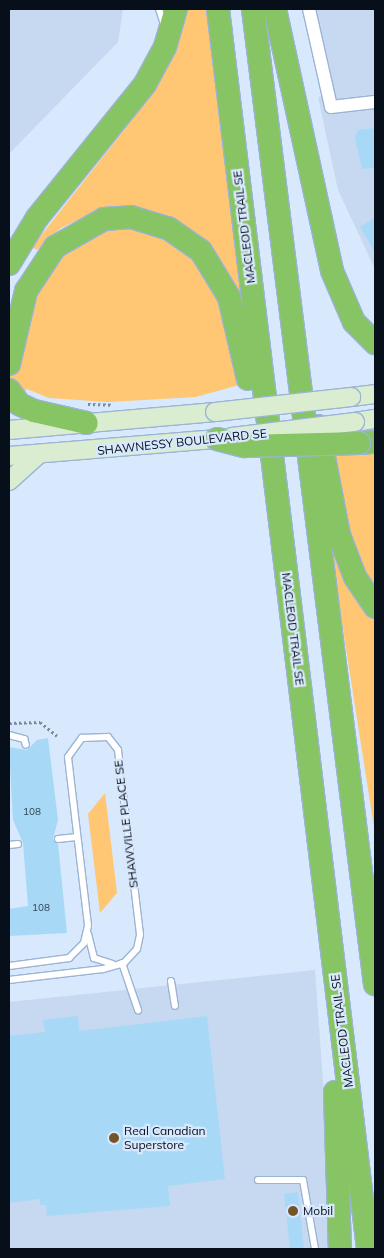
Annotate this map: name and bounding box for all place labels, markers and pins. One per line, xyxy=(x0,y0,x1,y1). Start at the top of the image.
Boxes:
place label: Real Canadian Superstore xyxy=(124,1124,206,1152)
marker: Real Canadian Superstore xyxy=(108,1132,120,1144)
place label: Mobil xyxy=(303,1204,333,1218)
marker: Mobil xyxy=(287,1205,299,1217)

